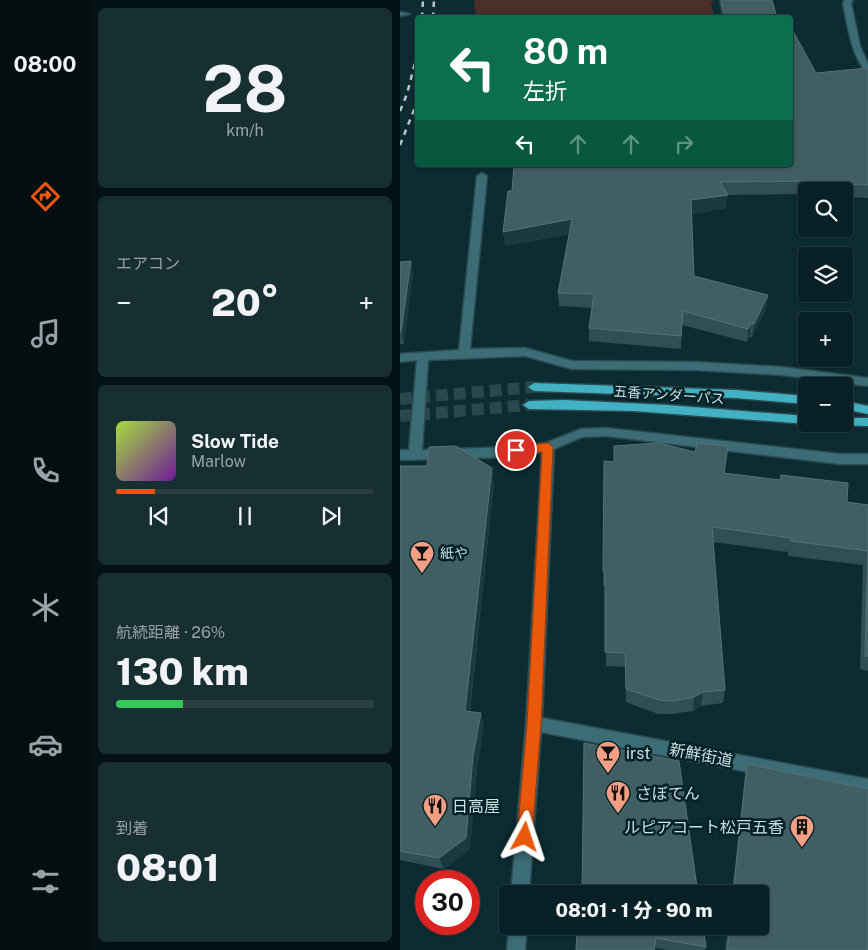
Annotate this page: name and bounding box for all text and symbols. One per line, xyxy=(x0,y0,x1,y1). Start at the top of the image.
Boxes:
text: 80 m xyxy=(523,31,608,72)
icon: left xyxy=(440,35,505,100)
text: 28 xyxy=(203,50,287,127)
text: 08:00 xyxy=(13,51,77,77)
text: 左折 xyxy=(523,78,567,104)
text: km/h xyxy=(226,121,264,140)
icon: left xyxy=(511,130,539,158)
icon: ahead xyxy=(564,130,592,158)
icon: ahead xyxy=(617,130,645,158)
icon: right xyxy=(670,130,698,158)
icon: directions xyxy=(28,179,63,214)
map controls xyxy=(798,182,853,432)
button: search xyxy=(798,182,853,237)
button: layers xyxy=(798,247,853,302)
text: エアコン xyxy=(116,254,180,273)
text: 20° xyxy=(211,280,279,325)
text: − xyxy=(116,286,132,319)
text: + xyxy=(358,286,374,319)
button: + xyxy=(798,312,853,367)
icon: music xyxy=(28,316,63,351)
button: − xyxy=(798,377,853,432)
street label: 五香アンダーパス xyxy=(613,383,725,407)
pin xyxy=(495,429,537,471)
text: Slow Tide xyxy=(191,430,279,452)
icon: arrive xyxy=(502,436,530,464)
text: Marlow xyxy=(191,452,246,471)
icon: phone xyxy=(28,453,63,488)
icon: previous xyxy=(145,502,173,530)
icon: pause xyxy=(231,502,259,530)
icon: next xyxy=(317,502,345,530)
bar icon: 紙や xyxy=(409,540,435,574)
place label: 紙や xyxy=(440,545,468,561)
icon: climate xyxy=(28,590,63,625)
text: 航続距離 · 26% xyxy=(116,623,225,642)
text: 130 km xyxy=(116,649,249,694)
icon: car xyxy=(28,727,63,762)
bar icon: irst xyxy=(595,740,621,774)
street label: 新鮮街道 xyxy=(668,740,734,770)
place label: irst xyxy=(626,744,650,763)
restaurant icon: さぼてん xyxy=(605,780,631,814)
place label: さぼてん xyxy=(636,784,700,803)
restaurant icon: 日高屋 xyxy=(422,793,448,827)
place label: 日高屋 xyxy=(452,797,500,816)
position arrow xyxy=(498,810,550,862)
building icon: ルピアコート松戸五香 xyxy=(789,814,815,848)
place label: ルピアコート松戸五香 xyxy=(624,818,784,837)
text: 到着 xyxy=(116,819,148,838)
text: 08:01 xyxy=(116,845,220,890)
icon: filters xyxy=(28,864,63,899)
speed limit sign: 30 xyxy=(415,870,480,935)
text: 08:01 · 1 分 · 90 m xyxy=(556,899,712,921)

